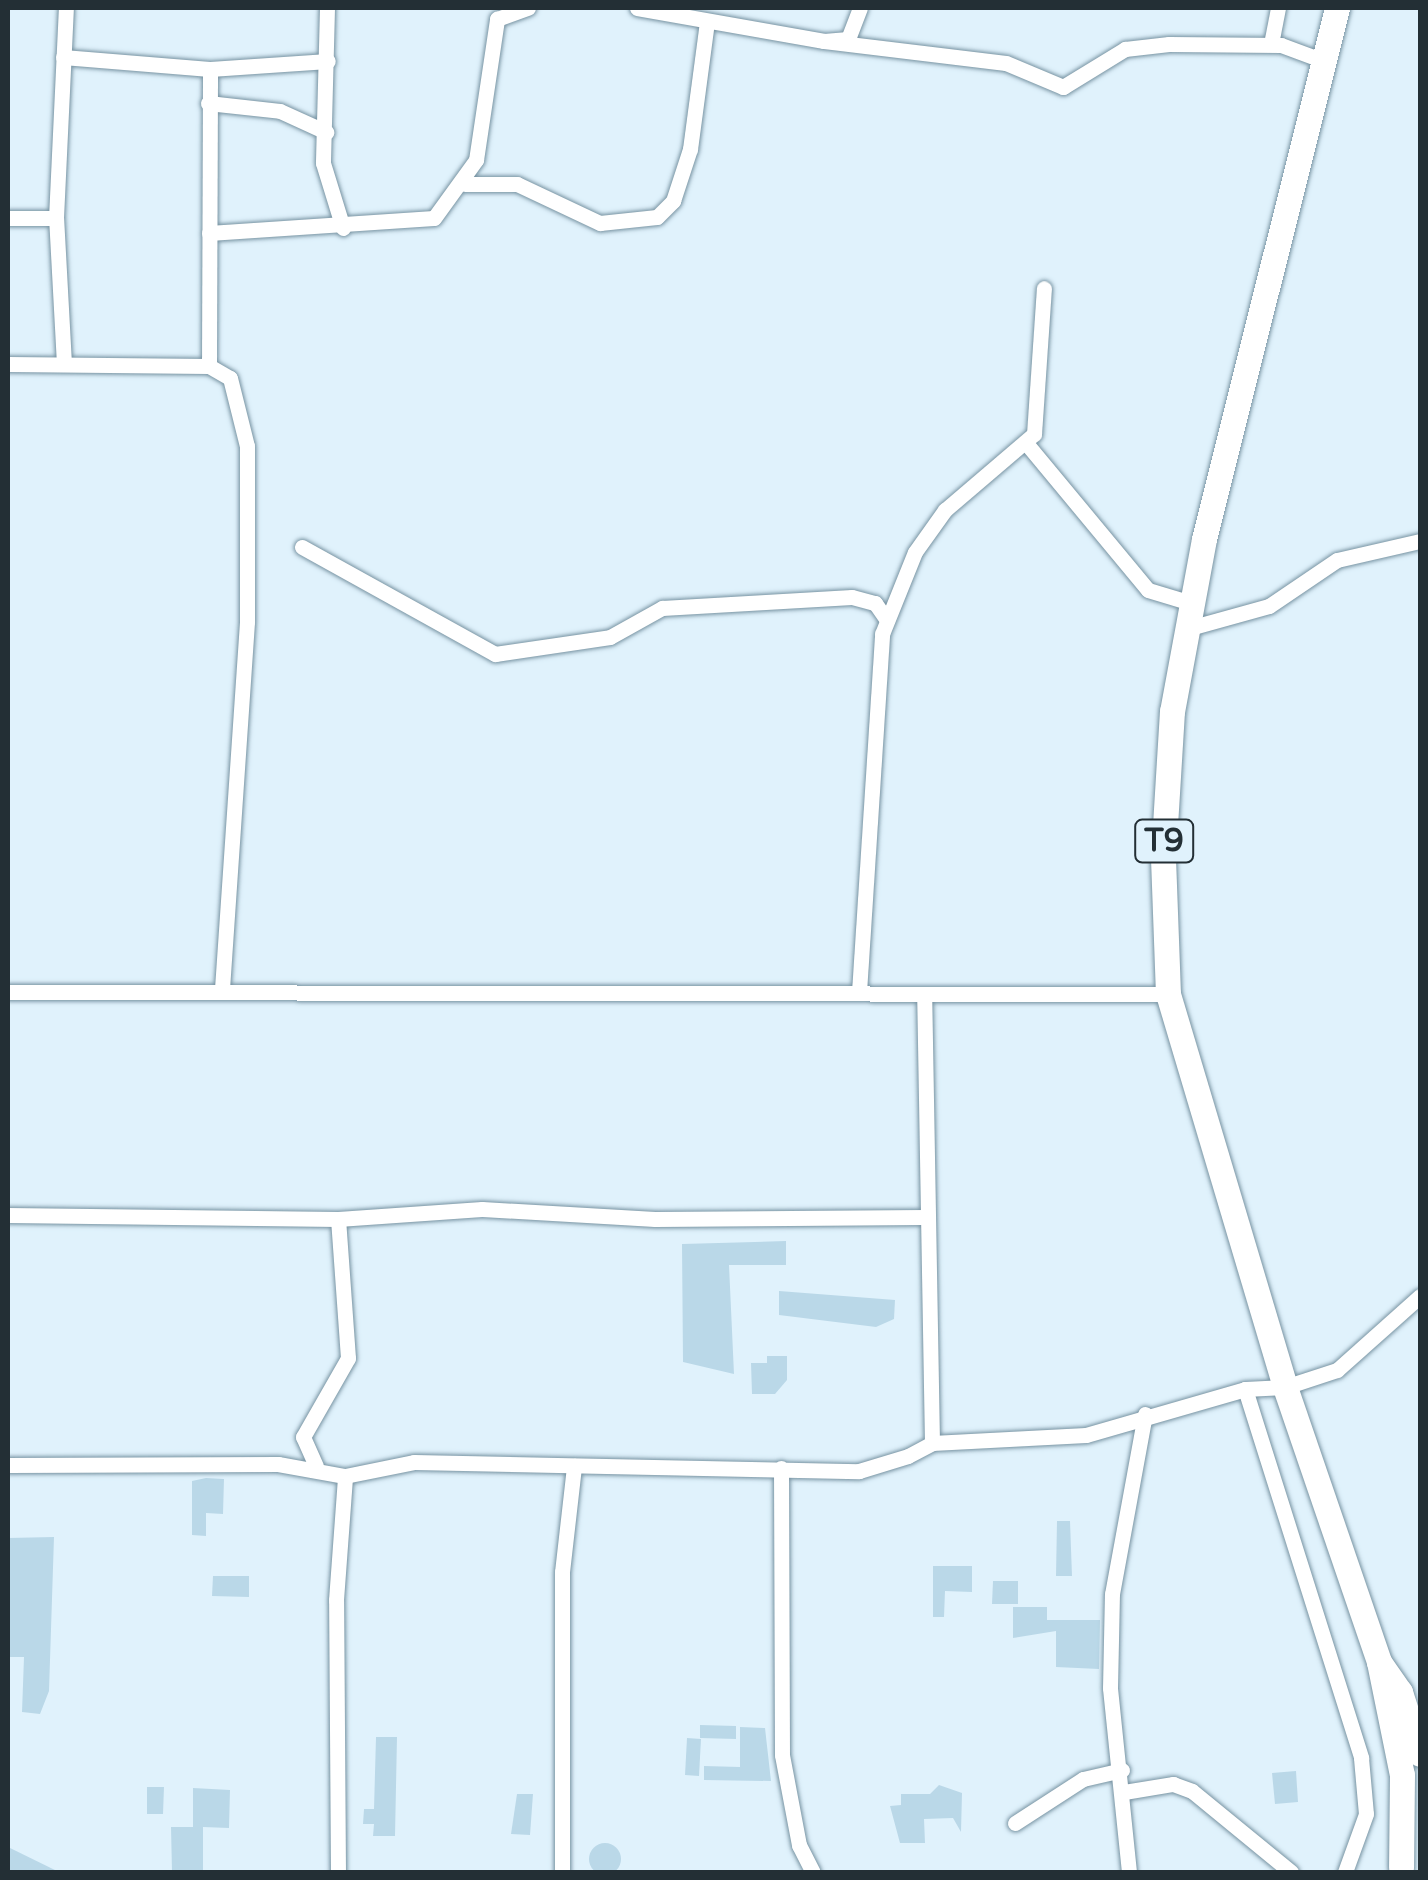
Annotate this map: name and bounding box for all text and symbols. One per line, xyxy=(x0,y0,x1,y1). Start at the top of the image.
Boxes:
road number: T9 xyxy=(1134,814,1194,868)

